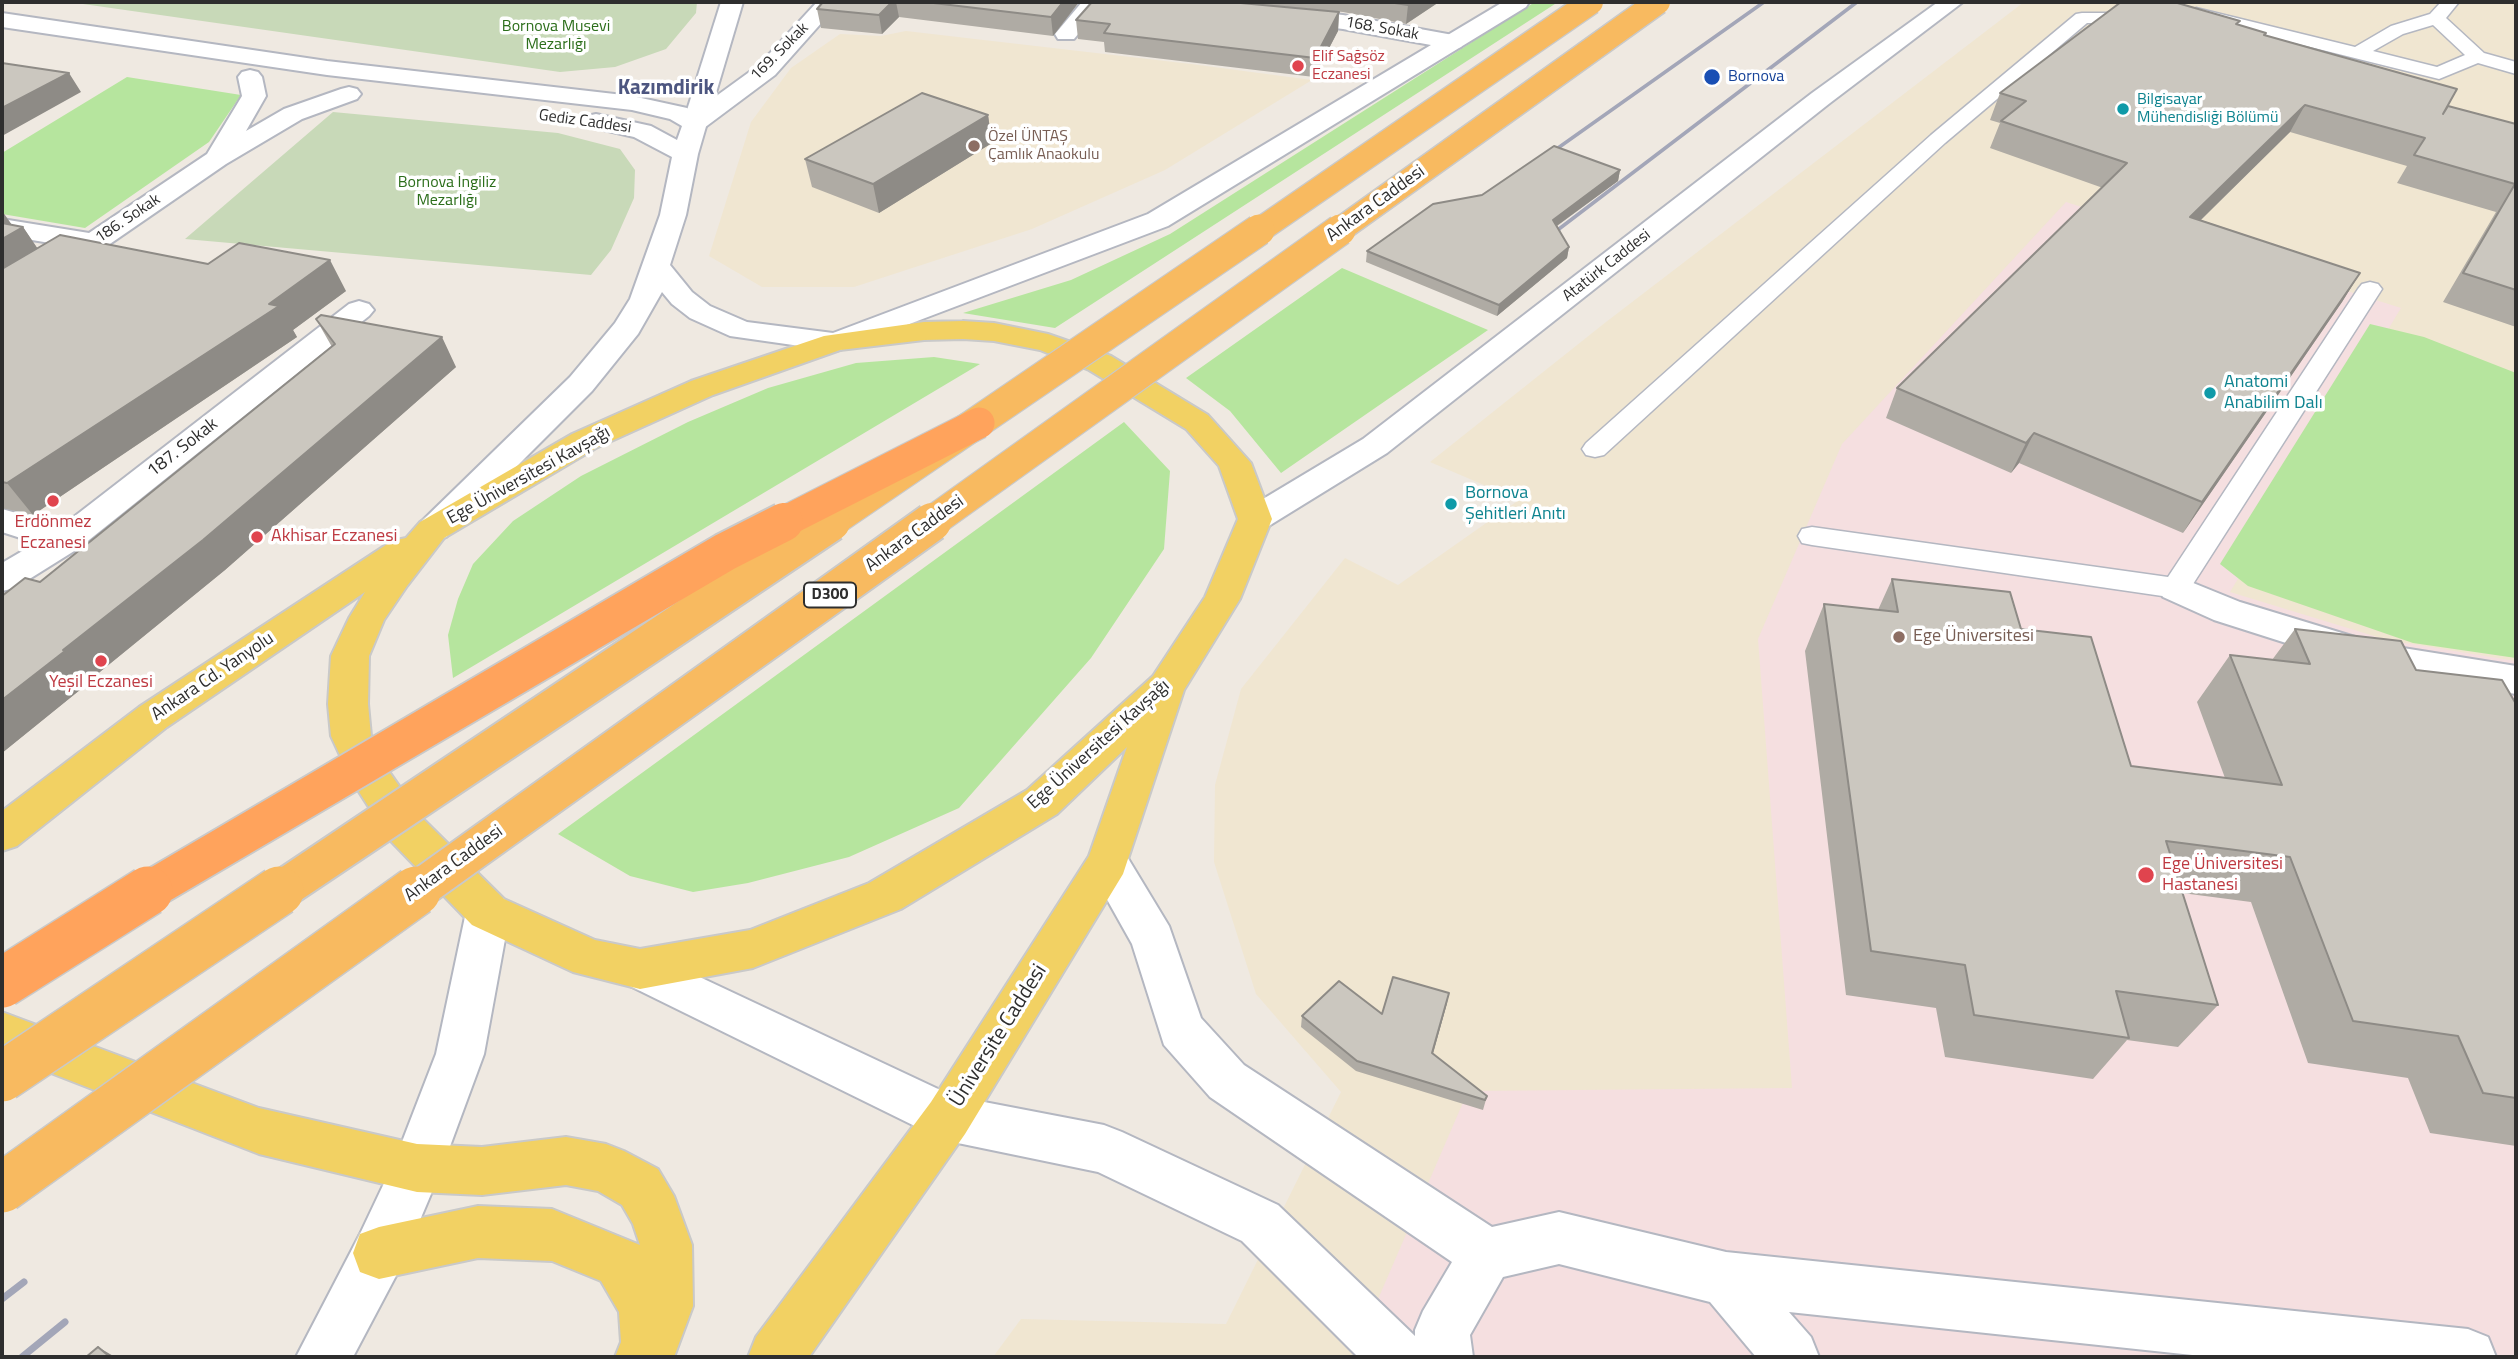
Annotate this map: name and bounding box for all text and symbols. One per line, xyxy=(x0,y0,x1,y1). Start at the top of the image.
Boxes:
street label: 168. Sokak xyxy=(1344,13,1420,45)
park label: Bornova Musevi Mezarlığı xyxy=(502,17,610,55)
street label: 169. Sokak xyxy=(747,19,813,85)
place label: Elif Sağsöz Eczanesi xyxy=(1312,47,1385,85)
marker: Elif Sağsöz Eczanesi xyxy=(1290,58,1306,74)
marker: Bornova xyxy=(1702,67,1722,87)
place label: Bornova xyxy=(1728,67,1784,87)
district label: Kazımdirik xyxy=(618,76,714,102)
place label: Bilgisayar Mühendisliği Bölümü xyxy=(2137,90,2278,128)
marker: Bilgisayar Mühendisliği Bölümü xyxy=(2115,101,2131,117)
street label: Gediz Caddesi xyxy=(537,106,633,138)
place label: Özel ÜNTAŞ Çamlık Anaokulu xyxy=(988,127,1099,165)
marker: Özel ÜNTAŞ Çamlık Anaokulu xyxy=(966,138,982,154)
street label: Ankara Caddesi xyxy=(1323,161,1429,247)
park label: Bornova İngiliz Mezarlığı xyxy=(398,173,496,211)
street label: 186. Sokak xyxy=(92,190,164,248)
street label: Atatürk Caddesi xyxy=(1559,226,1655,306)
place label: Anatomi Anabilim Dalı xyxy=(2224,372,2323,414)
marker: Anatomi Anabilim Dalı xyxy=(2202,385,2218,401)
street label: 187. Sokak xyxy=(143,414,223,482)
street label: Ege Üniversitesi Kavşağı xyxy=(444,422,614,530)
place label: Bornova Şehitleri Anıtı xyxy=(1465,483,1566,526)
street label: Ankara Caddesi xyxy=(862,491,968,577)
marker: Erdönmez Eczanesi xyxy=(45,493,61,509)
marker: Bornova Şehitleri Anıtı xyxy=(1443,496,1459,512)
place label: Erdönmez Eczanesi xyxy=(15,512,91,554)
place label: Akhisar Eczanesi xyxy=(271,526,397,548)
marker: Akhisar Eczanesi xyxy=(249,529,265,545)
road number: D300 xyxy=(804,582,856,608)
place label: Ege Üniversitesi xyxy=(1913,626,2034,648)
street label: Ankara Cd. Yanyolu xyxy=(148,628,278,726)
marker: Ege Üniversitesi xyxy=(1891,629,1907,645)
marker: Yeşil Eczanesi xyxy=(93,653,109,669)
place label: Yeşil Eczanesi xyxy=(49,672,153,694)
street label: Ege Üniversitesi Kavşağı xyxy=(1024,676,1174,814)
street label: Ankara Caddesi xyxy=(401,821,507,907)
place label: Ege Üniversitesi Hastanesi xyxy=(2162,854,2283,896)
marker: Ege Üniversitesi Hastanesi xyxy=(2136,865,2156,885)
street label: Üniversite Caddesi xyxy=(945,960,1053,1112)

